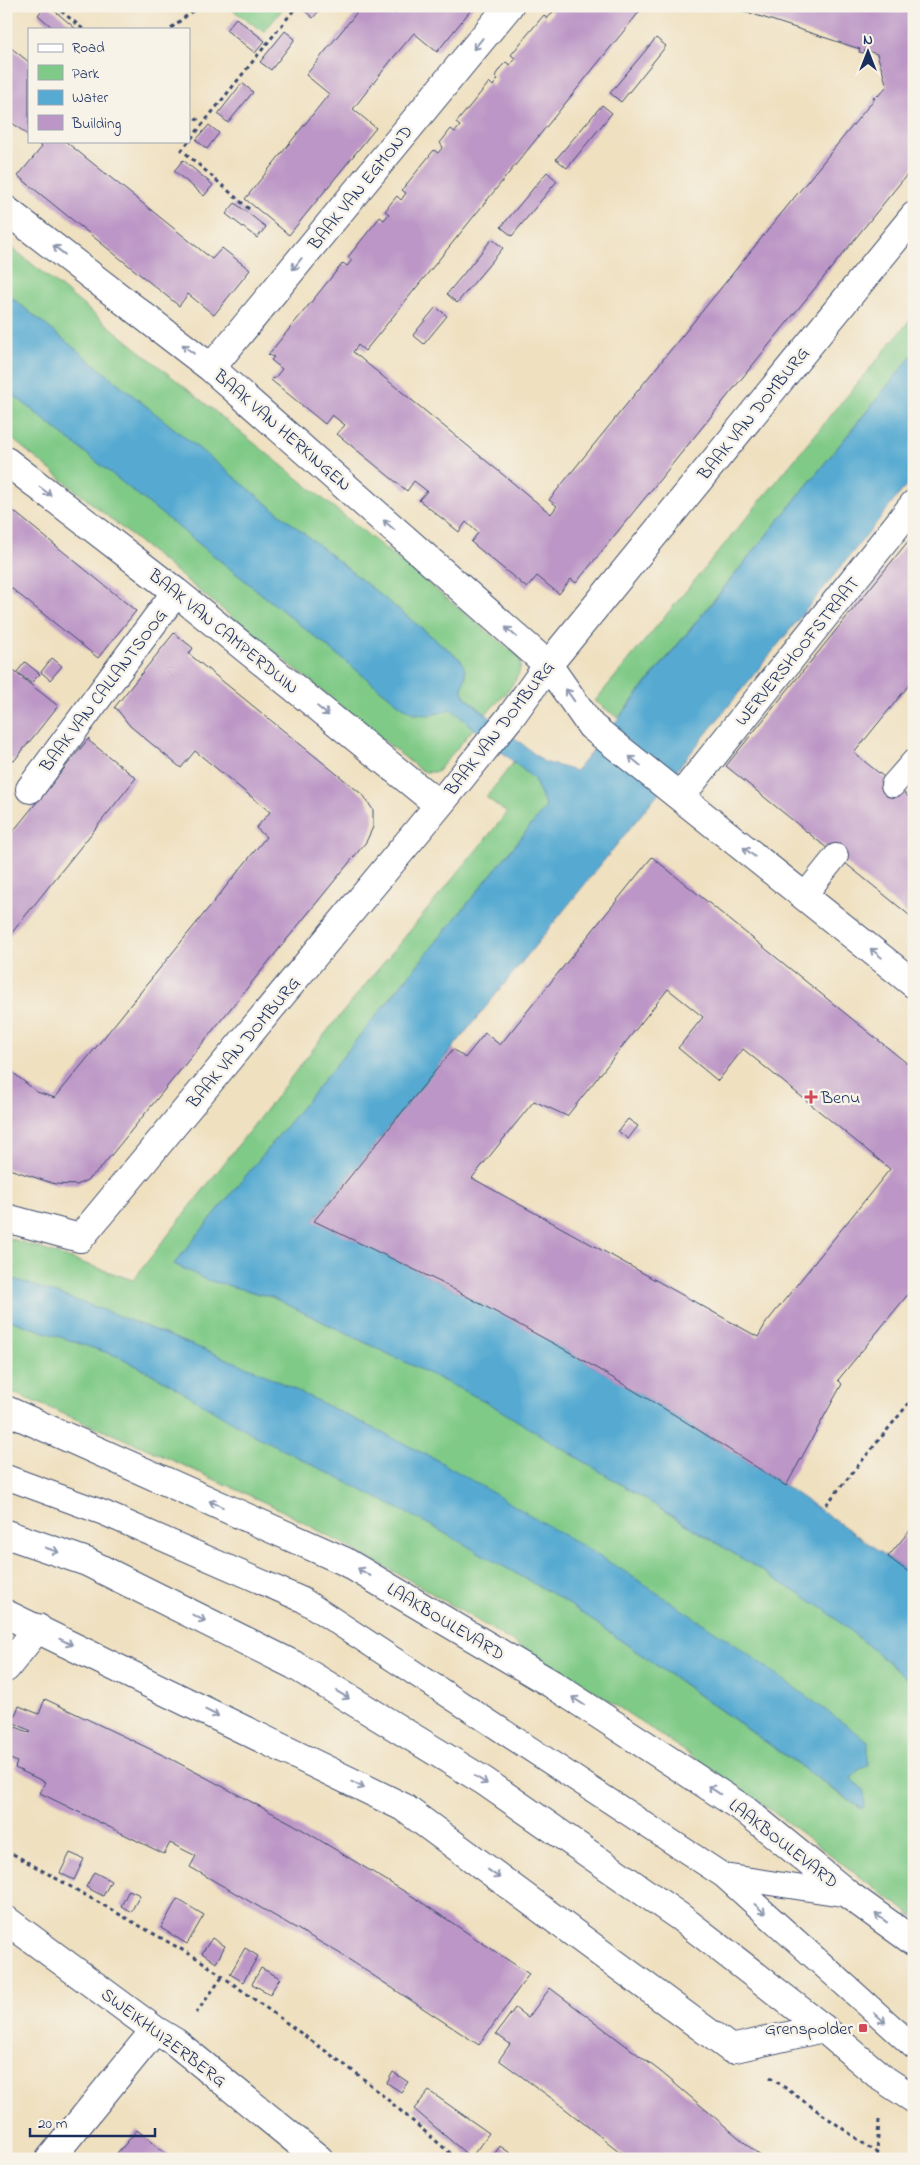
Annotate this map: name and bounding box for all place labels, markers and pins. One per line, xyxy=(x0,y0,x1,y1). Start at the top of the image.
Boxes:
place label: Benu xyxy=(820,1086,860,1112)
marker: Benu xyxy=(805,1091,817,1103)
place label: Grenspolder xyxy=(765,2017,853,2043)
marker: Grenspolder xyxy=(857,2022,869,2034)

